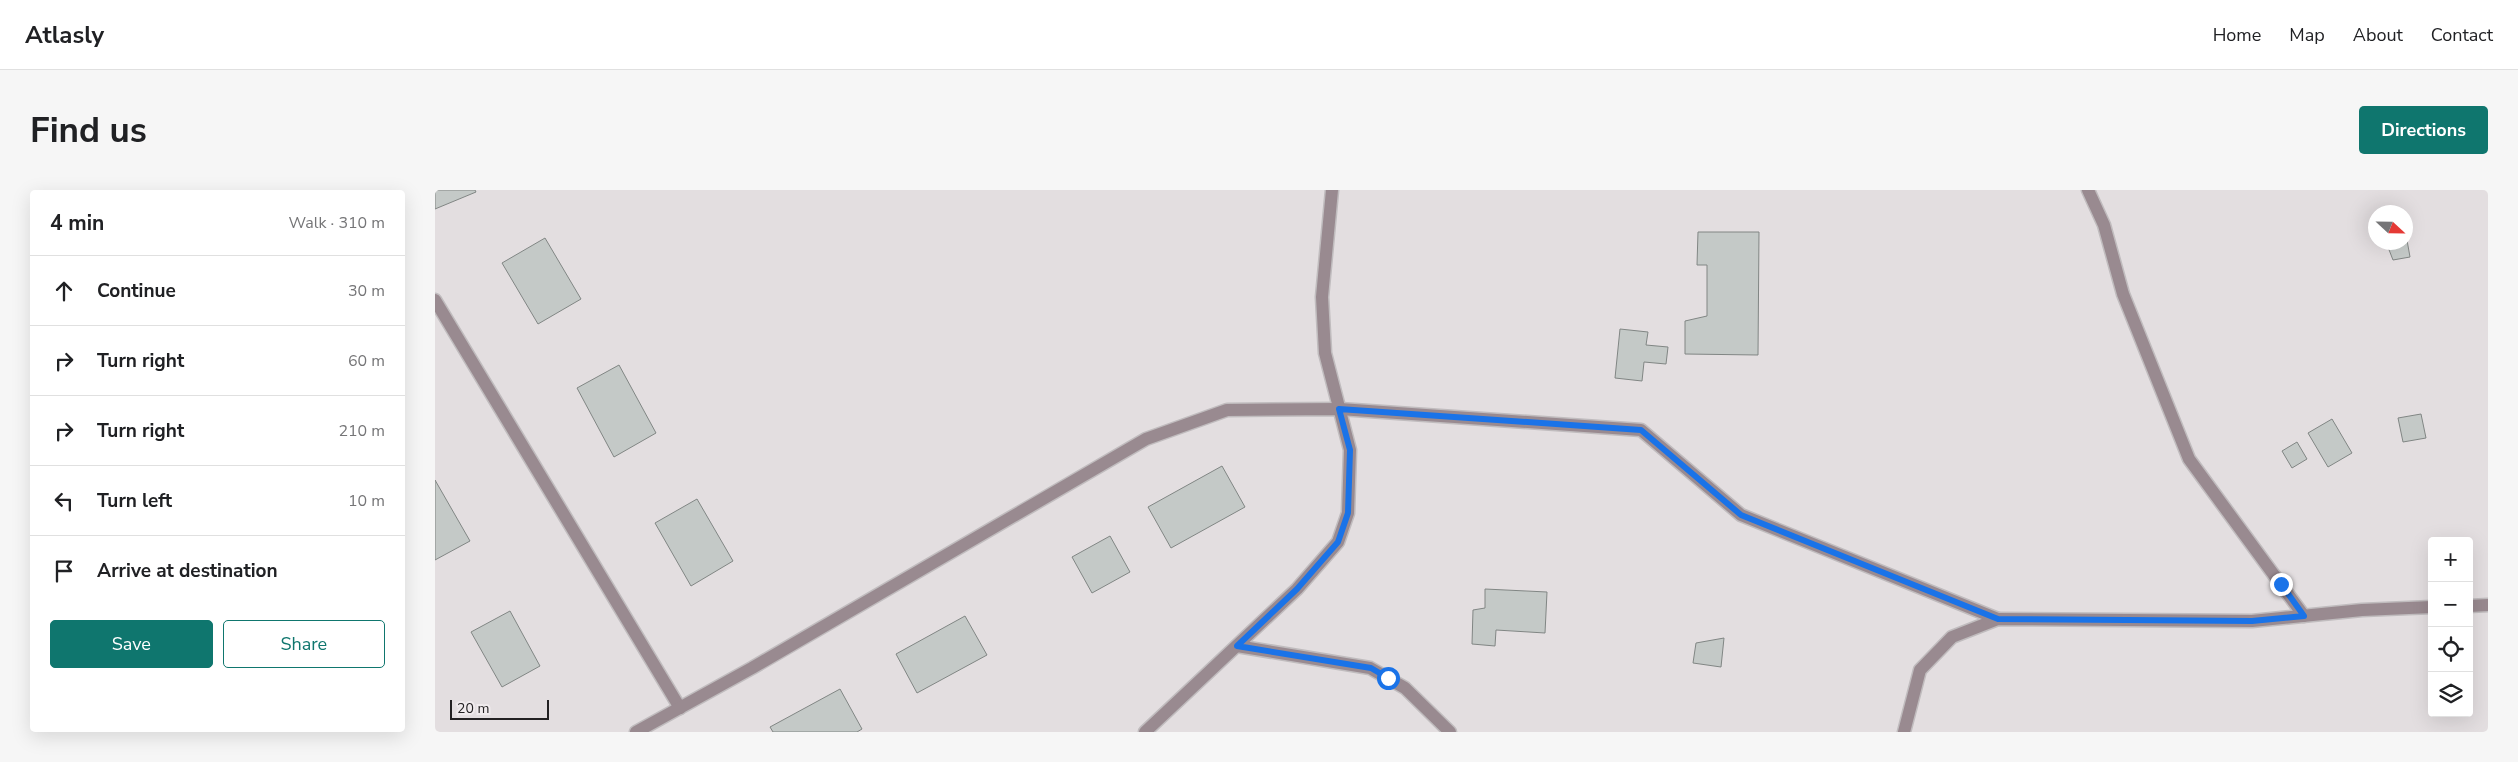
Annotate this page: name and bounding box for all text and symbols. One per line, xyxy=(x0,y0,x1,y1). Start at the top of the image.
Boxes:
text: Atlasly xyxy=(25,19,104,51)
text: Home xyxy=(2213,23,2261,47)
text: Map xyxy=(2289,23,2325,47)
text: About xyxy=(2353,23,2403,47)
text: Contact xyxy=(2431,23,2493,47)
button: Directions xyxy=(2359,106,2488,154)
text: Find us xyxy=(30,107,147,154)
north arrow xyxy=(2368,205,2413,250)
text: 4 min xyxy=(50,209,104,237)
text: Walk · 310 m xyxy=(289,212,385,234)
icon: ahead xyxy=(50,277,78,305)
text: Continue xyxy=(97,278,176,304)
text: 30 m xyxy=(348,280,385,302)
icon: right xyxy=(50,347,78,375)
text: Turn right xyxy=(97,348,184,374)
text: 60 m xyxy=(348,350,385,372)
icon: right xyxy=(50,417,78,445)
text: Turn right xyxy=(97,418,184,444)
text: 210 m xyxy=(338,420,385,442)
icon: left xyxy=(50,487,78,515)
text: Turn left xyxy=(97,488,172,514)
text: 10 m xyxy=(348,490,385,512)
map controls xyxy=(2428,537,2473,717)
button: + xyxy=(2428,537,2473,582)
icon: arrive xyxy=(50,557,78,585)
text: Arrive at destination xyxy=(97,558,278,584)
route end xyxy=(2270,573,2293,596)
button: − xyxy=(2428,582,2473,627)
button: Save xyxy=(50,620,213,668)
button: Share xyxy=(223,620,385,668)
button: locate xyxy=(2428,627,2473,672)
route start xyxy=(1377,667,1400,690)
button: layers xyxy=(2428,672,2473,717)
scale bar xyxy=(450,697,549,720)
text: 20 m xyxy=(457,699,489,718)

